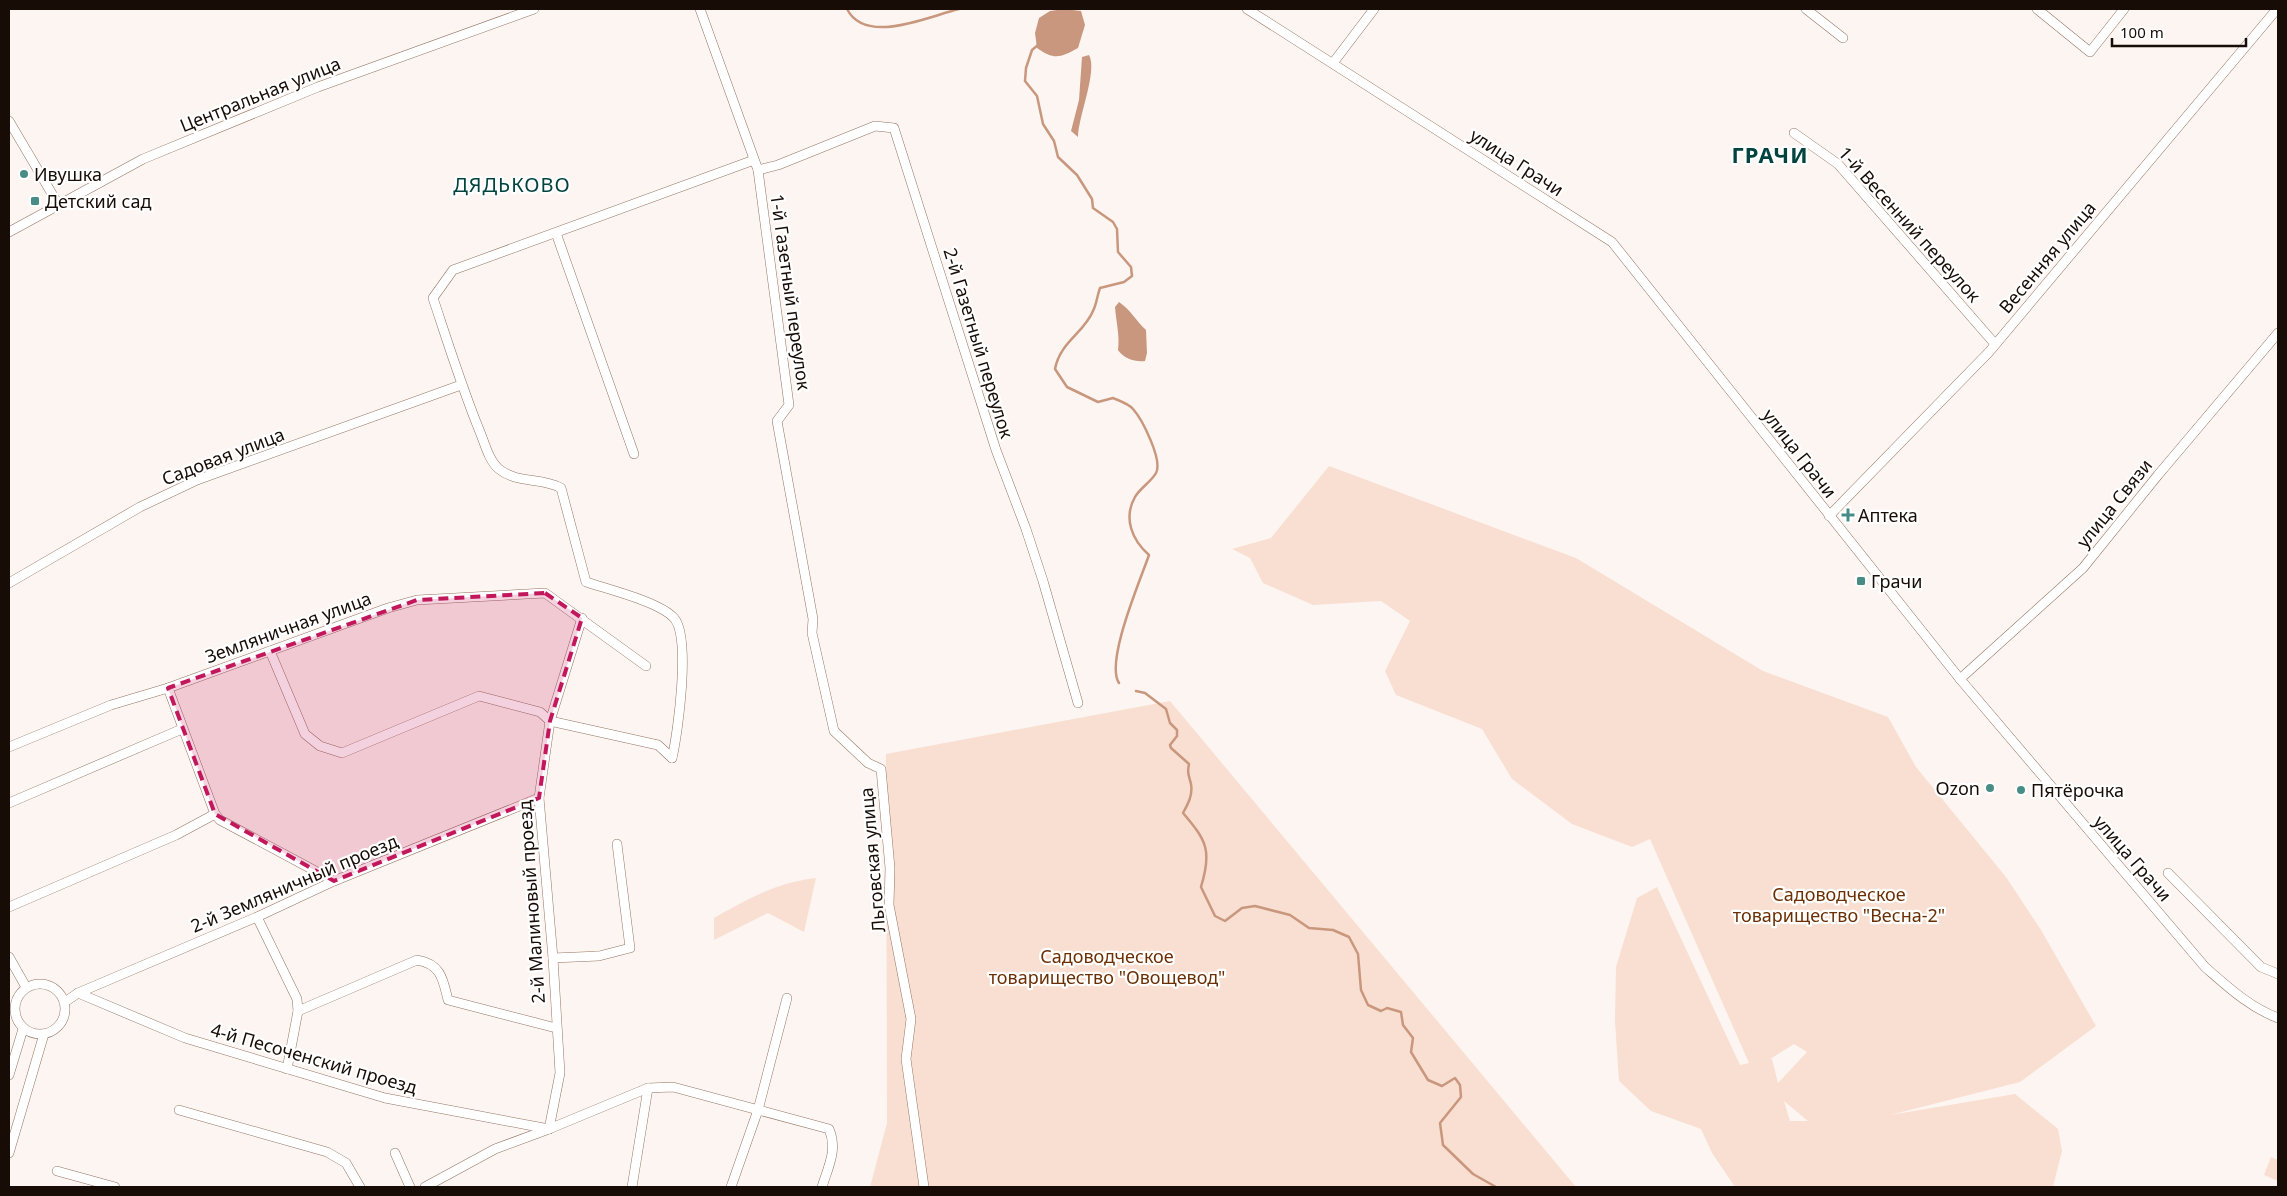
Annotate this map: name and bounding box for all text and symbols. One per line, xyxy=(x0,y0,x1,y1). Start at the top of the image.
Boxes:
scale bar xyxy=(2112,15,2246,47)
text: 100 m xyxy=(2120,22,2164,42)
street label: Центральная улица xyxy=(176,51,344,137)
street label: улица Грачи xyxy=(1466,123,1568,201)
district label: ГРАЧИ xyxy=(1731,139,1809,169)
street label: 1-й Весенний переулок xyxy=(1834,141,1987,307)
place label: Ивушка xyxy=(34,162,102,186)
marker: Ивушка xyxy=(18,168,30,180)
district label: ДЯДЬКОВО xyxy=(453,171,571,198)
place label: Детский сад xyxy=(45,189,151,213)
street label: 1-й Газетный переулок xyxy=(765,192,817,392)
marker: Детский сад xyxy=(29,195,41,207)
street label: Весенняя улица xyxy=(1993,196,2101,318)
street label: 2-й Газетный переулок xyxy=(939,245,1020,442)
street label: улица Грачи xyxy=(1758,403,1842,503)
street label: Садовая улица xyxy=(158,422,288,490)
street label: улица Связи xyxy=(2071,454,2157,552)
place label: Аптека xyxy=(1858,503,1918,527)
marker: Аптека xyxy=(1842,509,1854,521)
place label: Грачи xyxy=(1871,569,1922,593)
marker: Грачи xyxy=(1855,575,1867,587)
street label: Земляничная улица xyxy=(202,586,374,668)
place label: Ozon xyxy=(1935,776,1980,800)
place label: Пятёрочка xyxy=(2031,778,2124,802)
marker: Ozon xyxy=(1984,782,1996,794)
marker: Пятёрочка xyxy=(2015,784,2027,796)
street label: Льговская улица xyxy=(854,787,890,933)
street label: 2-й Малиновый проезд xyxy=(512,800,550,1004)
street label: улица Грачи xyxy=(2089,810,2177,906)
street label: 2-й Земляничный проезд xyxy=(187,828,401,938)
park label: Садоводческое товарищество "Весна-2" xyxy=(1733,882,1945,927)
park label: Садоводческое товарищество "Овощевод" xyxy=(989,944,1225,989)
street label: 4-й Песоченский проезд xyxy=(208,1017,420,1099)

